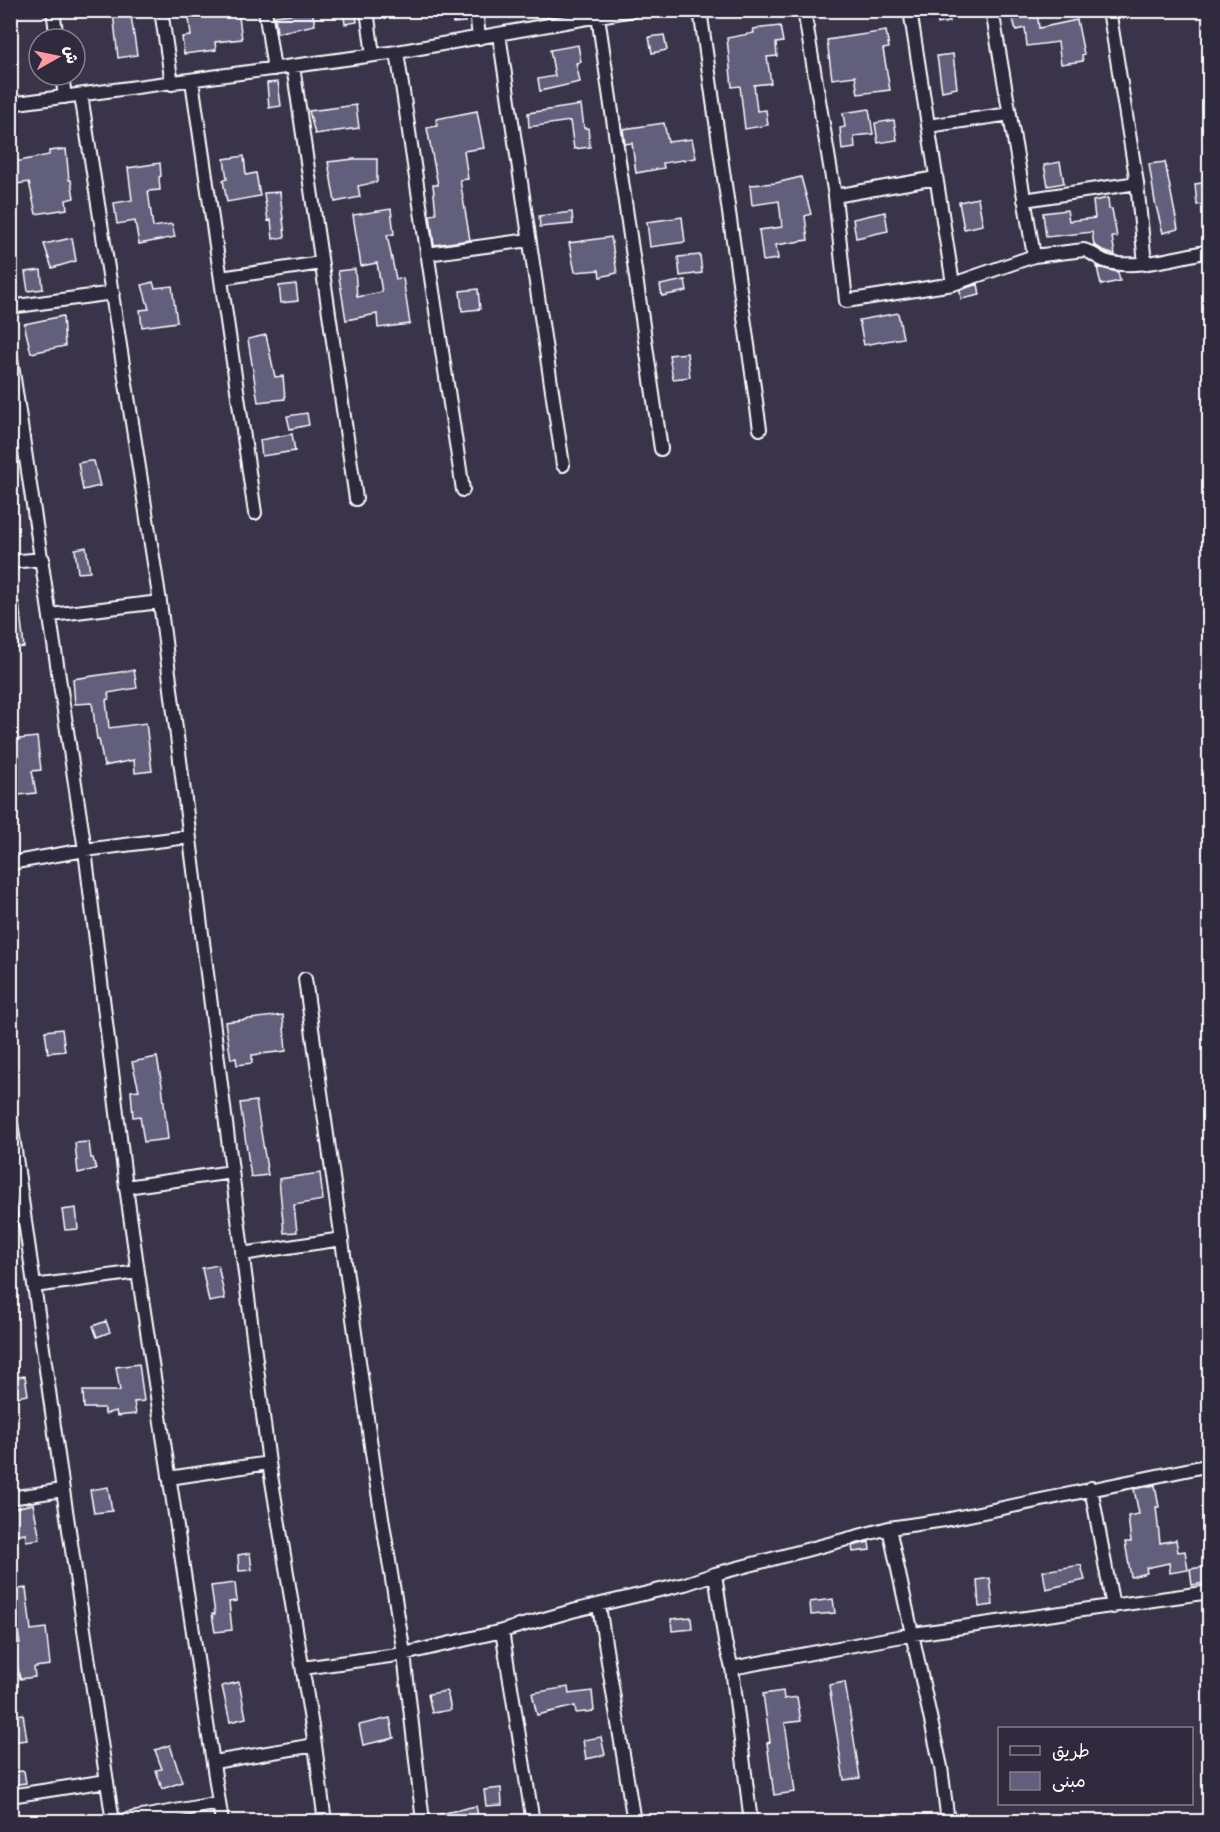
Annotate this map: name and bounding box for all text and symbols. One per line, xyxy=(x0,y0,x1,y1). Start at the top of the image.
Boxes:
north arrow xyxy=(27,27,87,87)
text: ش xyxy=(60,44,84,65)
legend xyxy=(998,1727,1193,1805)
text: طريق xyxy=(1052,1738,1090,1763)
text: مبنى xyxy=(1052,1768,1086,1793)

